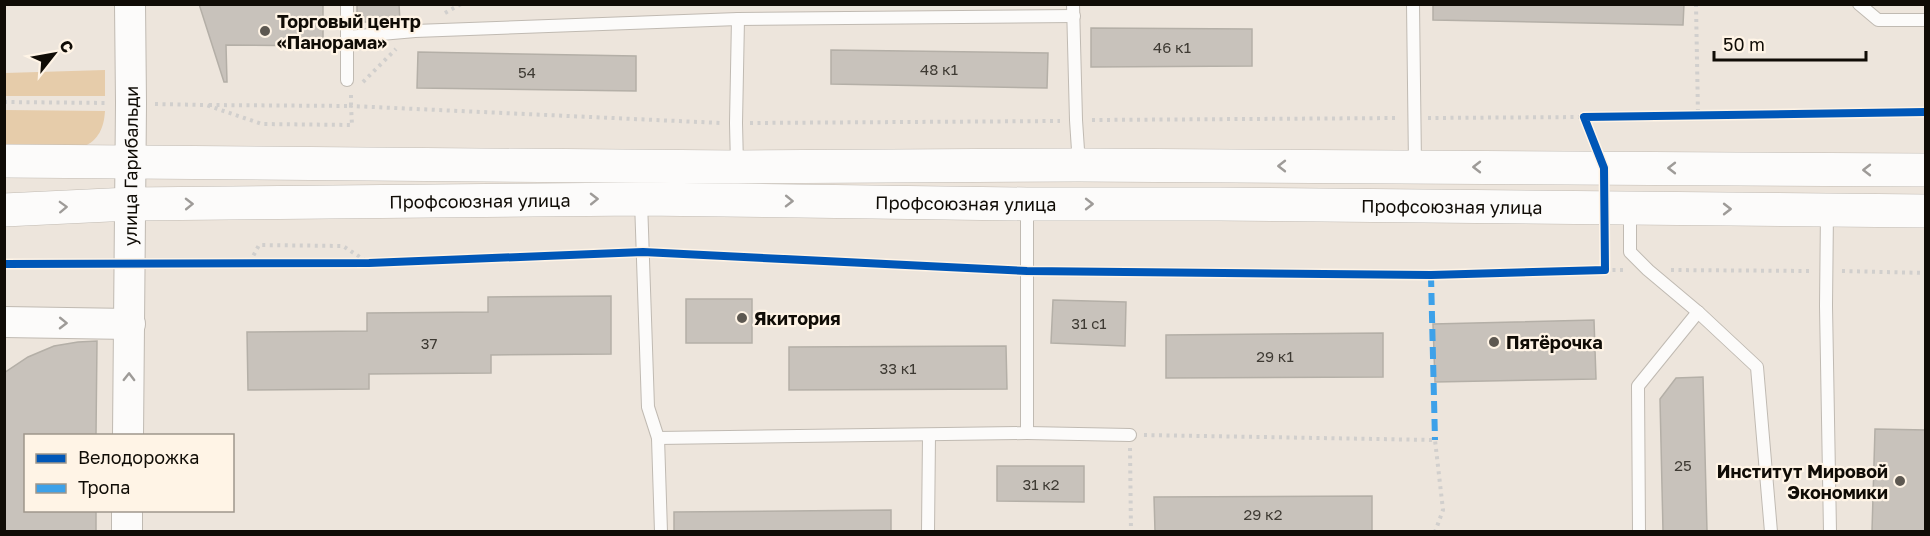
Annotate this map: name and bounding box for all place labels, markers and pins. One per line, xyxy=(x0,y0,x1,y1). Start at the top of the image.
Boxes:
place label: Торговый центр «Панорама» xyxy=(277,10,421,53)
marker: Торговый центр «Панорама» xyxy=(258,24,272,38)
place label: Якитория xyxy=(754,307,841,329)
marker: Якитория xyxy=(735,311,749,325)
place label: Пятёрочка xyxy=(1506,331,1603,353)
marker: Пятёрочка xyxy=(1487,335,1501,349)
place label: Институт Мировой Экономики xyxy=(1717,460,1888,503)
marker: Институт Мировой Экономики xyxy=(1893,474,1907,488)

